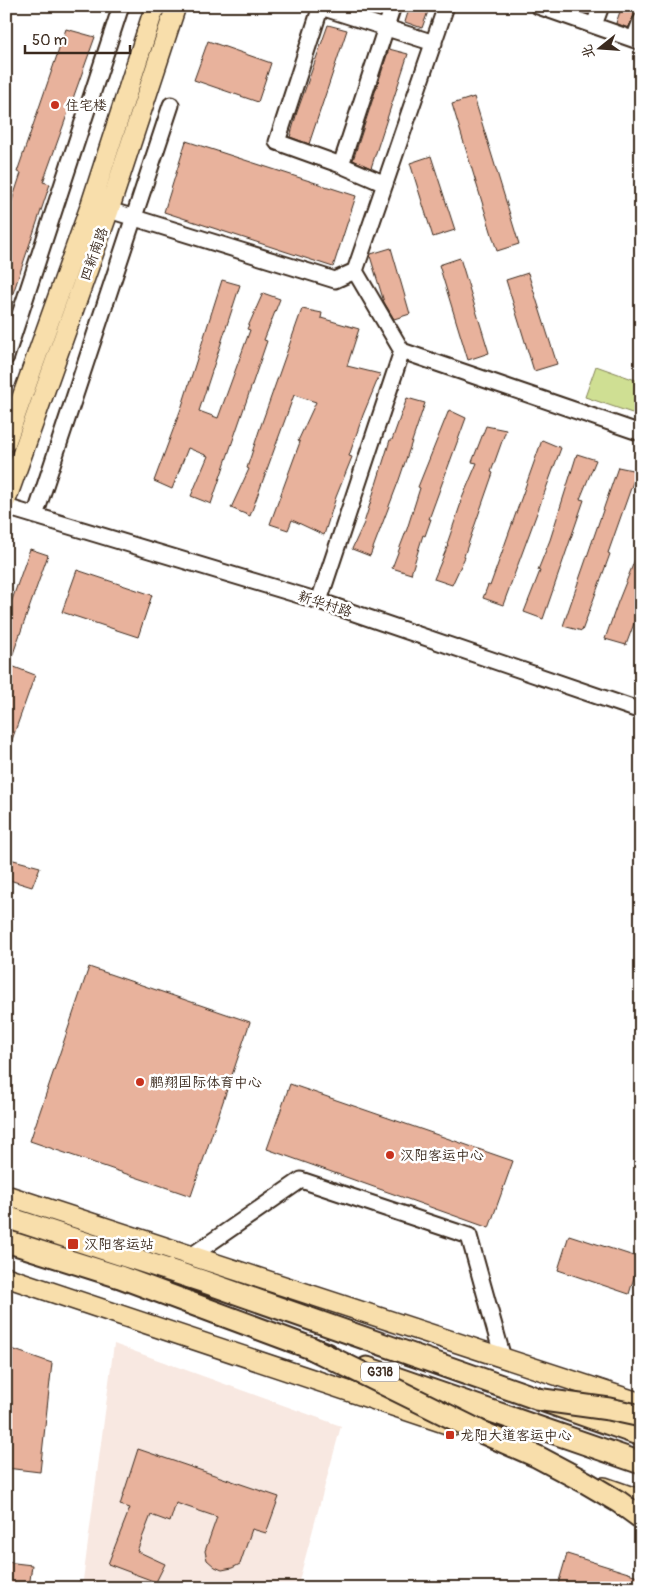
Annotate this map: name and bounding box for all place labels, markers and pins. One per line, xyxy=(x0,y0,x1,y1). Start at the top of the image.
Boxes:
place label: 住宅楼 xyxy=(65,97,107,114)
marker: 住宅楼 xyxy=(49,99,61,111)
place label: 鹏翔国际体育中心 xyxy=(150,1074,262,1091)
marker: 鹏翔国际体育中心 xyxy=(134,1076,146,1088)
place label: 汉阳客运中心 xyxy=(400,1147,484,1164)
marker: 汉阳客运中心 xyxy=(384,1149,396,1161)
place label: 汉阳客运站 xyxy=(84,1236,154,1253)
marker: 汉阳客运站 xyxy=(66,1237,80,1251)
place label: 龙阳大道客运中心 xyxy=(460,1427,572,1444)
marker: 龙阳大道客运中心 xyxy=(444,1429,456,1441)

